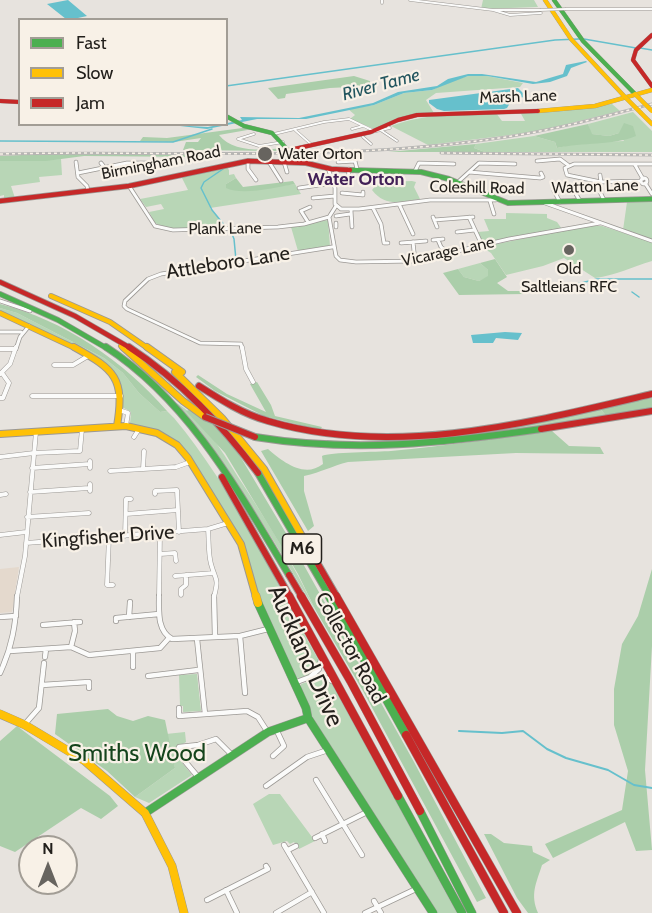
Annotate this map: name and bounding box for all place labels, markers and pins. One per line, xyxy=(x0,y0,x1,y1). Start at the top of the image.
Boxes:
place label: Water Orton xyxy=(278,144,363,164)
marker: Water Orton xyxy=(256,145,274,163)
marker: Old Saltleians RFC xyxy=(562,243,576,257)
place label: Old Saltleians RFC xyxy=(521,259,617,297)

